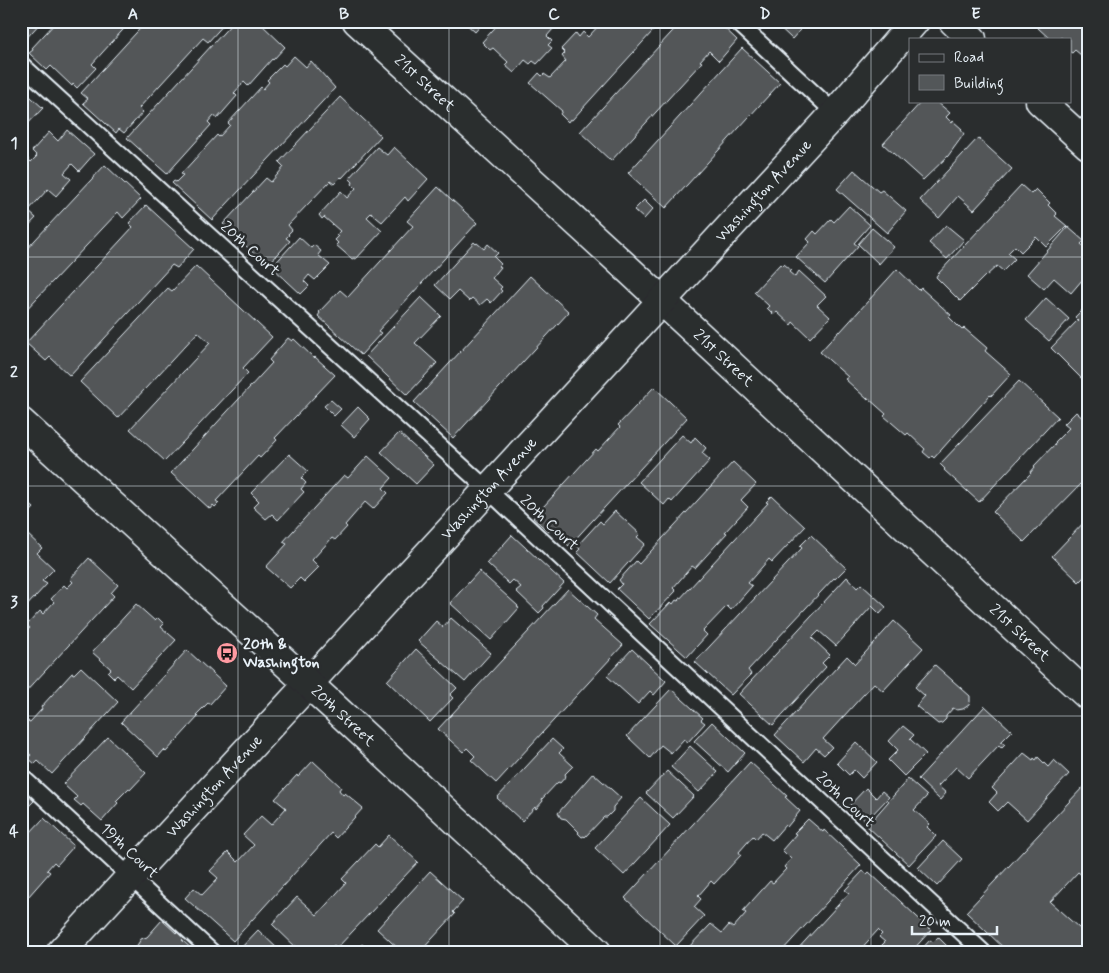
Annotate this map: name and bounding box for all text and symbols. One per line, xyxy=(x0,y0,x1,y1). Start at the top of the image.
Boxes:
text: A xyxy=(128,4,138,25)
text: B xyxy=(339,4,349,25)
text: C xyxy=(548,4,560,25)
text: D xyxy=(759,4,771,25)
text: E xyxy=(971,4,981,25)
legend xyxy=(909,38,1072,102)
text: Road xyxy=(954,48,984,68)
street label: 21st Street xyxy=(390,50,460,117)
text: Building xyxy=(954,74,1004,95)
text: 1 xyxy=(10,133,18,154)
street label: Washington Avenue xyxy=(711,134,817,247)
street label: 20th Court xyxy=(216,217,285,282)
street label: 21st Street xyxy=(689,324,759,392)
text: 2 xyxy=(10,362,18,383)
street label: Washington Avenue xyxy=(436,432,542,544)
street label: 20th Court xyxy=(515,490,583,556)
text: 3 xyxy=(10,592,18,613)
street label: 21st Street xyxy=(985,599,1055,667)
place label: 20th & Washington xyxy=(242,634,320,675)
bus stop icon: 20th & Washington xyxy=(215,641,239,665)
street label: 20th Street xyxy=(306,681,380,751)
street label: Washington Avenue xyxy=(161,730,267,842)
street label: 20th Court xyxy=(811,767,879,833)
street label: 19th Court xyxy=(95,818,163,884)
text: 4 xyxy=(9,821,19,842)
scale bar xyxy=(912,903,996,935)
text: 20 m xyxy=(919,912,951,932)

